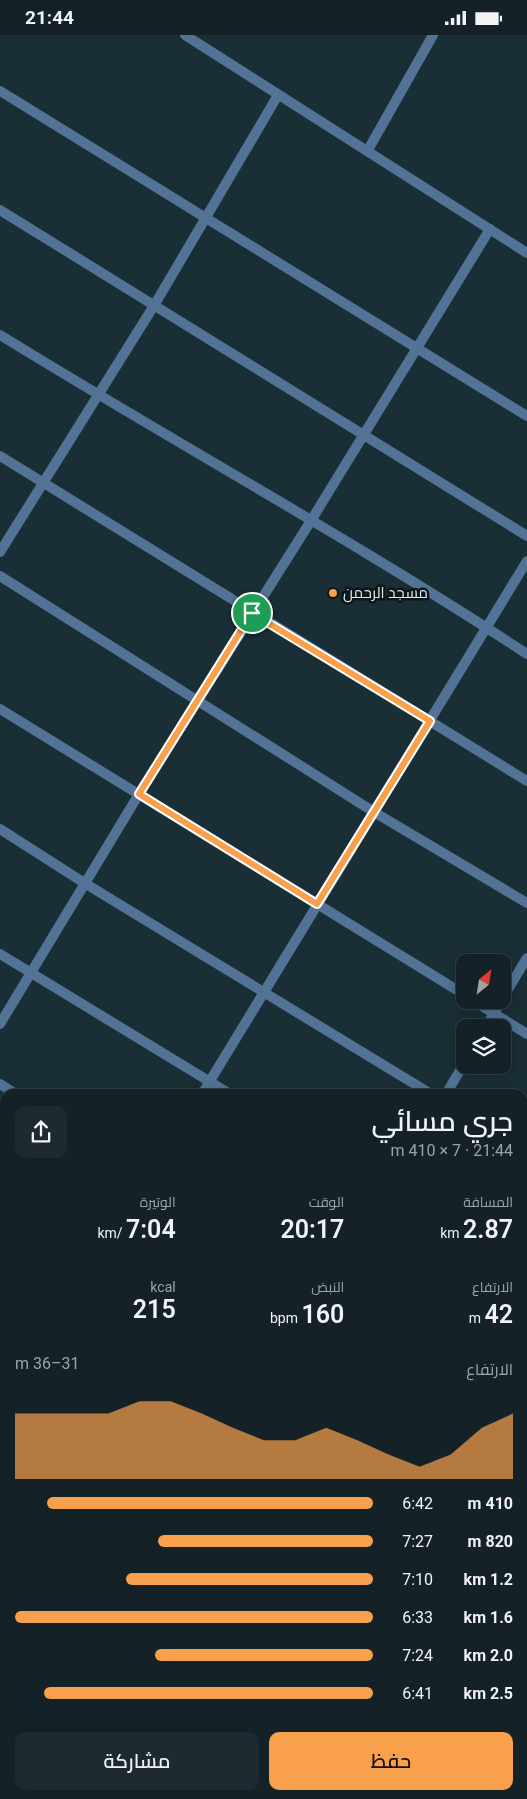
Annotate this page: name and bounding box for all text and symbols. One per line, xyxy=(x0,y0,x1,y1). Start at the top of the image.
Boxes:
text: 21:44 xyxy=(25,6,74,29)
place label: مسجد الرحمن xyxy=(343,584,428,603)
marker: مسجد الرحمن xyxy=(327,587,339,599)
pin xyxy=(231,592,273,634)
icon: arrive xyxy=(238,599,266,627)
north arrow xyxy=(456,954,511,1009)
map controls xyxy=(456,954,511,1074)
button: layers xyxy=(456,1019,511,1074)
text: جري مسائي xyxy=(372,1105,513,1138)
button: share xyxy=(15,1106,67,1158)
text: 21:44 · 7 × 410 m xyxy=(391,1141,513,1160)
text: الوتيرة xyxy=(140,1194,176,1210)
text: الوقت xyxy=(309,1194,344,1210)
text: المسافة xyxy=(463,1194,513,1210)
text: 7:04 xyxy=(126,1215,176,1244)
text: 20:17 xyxy=(280,1215,344,1244)
text: 2.87 xyxy=(463,1215,513,1244)
text: /km xyxy=(97,1225,126,1241)
text: km xyxy=(440,1225,463,1241)
text: kcal xyxy=(150,1279,176,1295)
text: النبض xyxy=(311,1279,344,1295)
text: الارتفاع xyxy=(472,1279,513,1295)
text: 215 xyxy=(133,1295,176,1324)
text: 160 xyxy=(301,1300,344,1329)
text: 42 xyxy=(484,1300,513,1329)
text: bpm xyxy=(270,1310,301,1326)
text: m xyxy=(469,1310,484,1326)
text: 31–36 m xyxy=(15,1354,79,1373)
text: الارتفاع xyxy=(466,1360,513,1379)
text: 6:42 xyxy=(402,1494,433,1513)
text: 410 m xyxy=(468,1494,513,1513)
text: 7:27 xyxy=(402,1532,433,1551)
text: 820 m xyxy=(468,1532,513,1551)
text: 7:10 xyxy=(402,1570,433,1589)
text: 1.2 km xyxy=(464,1570,513,1589)
text: 6:33 xyxy=(402,1608,433,1627)
text: 1.6 km xyxy=(464,1608,513,1627)
text: 7:24 xyxy=(402,1646,433,1665)
text: 2.0 km xyxy=(464,1646,513,1665)
text: 6:41 xyxy=(402,1684,433,1703)
text: 2.5 km xyxy=(464,1684,513,1703)
button: مشاركة xyxy=(15,1732,259,1790)
button: حفظ xyxy=(269,1732,513,1790)

